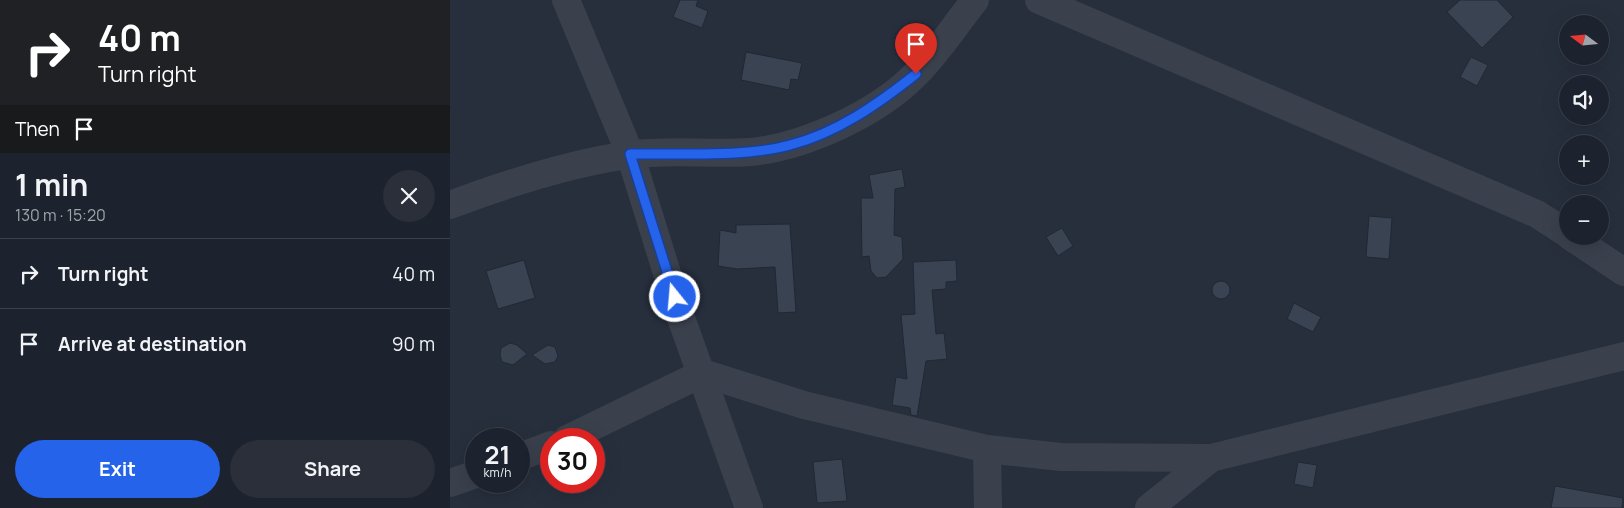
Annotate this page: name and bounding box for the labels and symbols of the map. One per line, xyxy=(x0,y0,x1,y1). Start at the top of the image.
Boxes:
north arrow xyxy=(1559,15,1609,65)
pin xyxy=(895,23,937,74)
position arrow xyxy=(648,270,700,322)
speed limit sign: 30 xyxy=(540,428,605,493)

